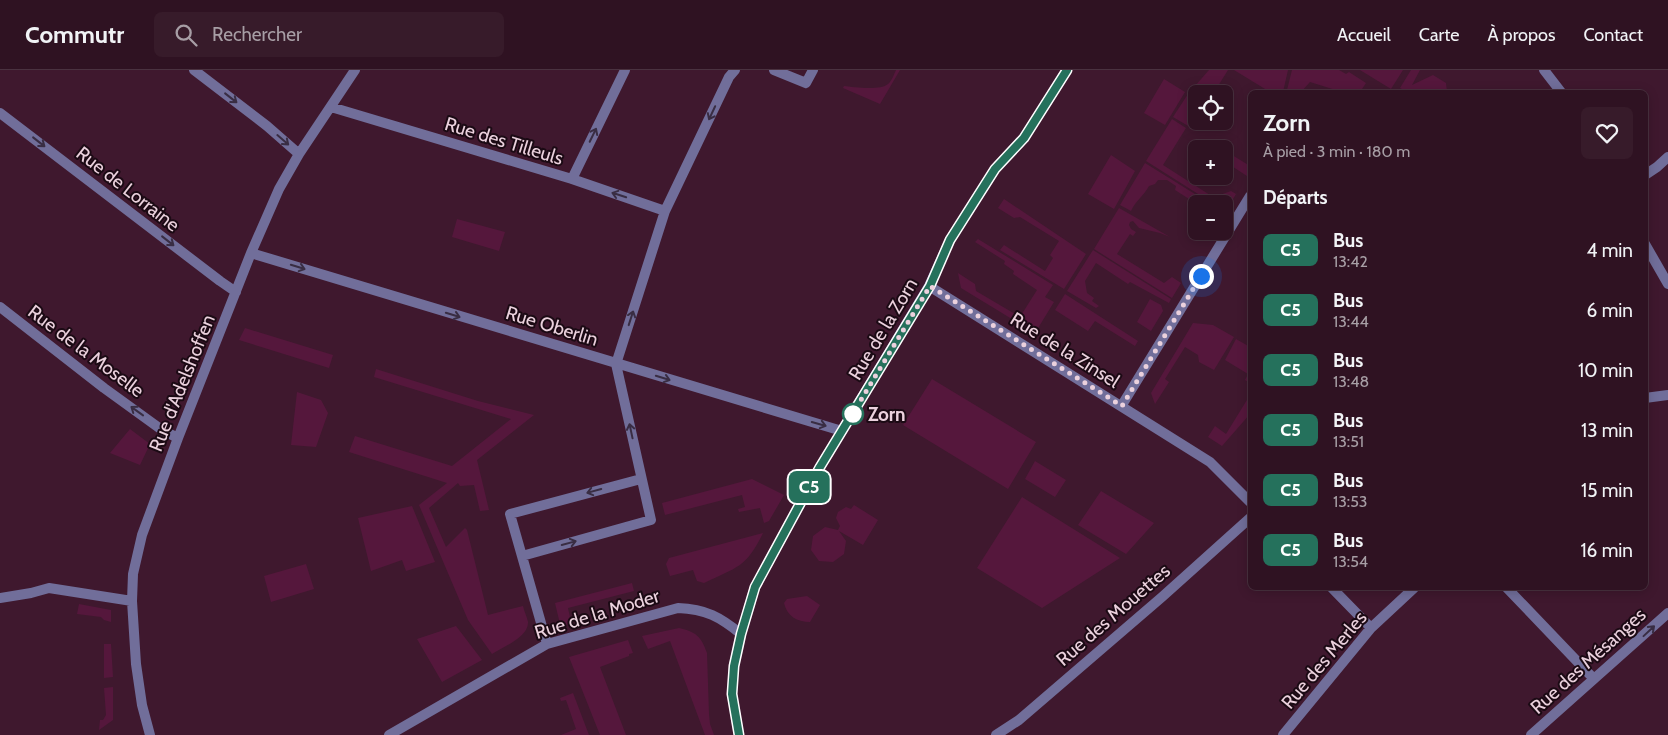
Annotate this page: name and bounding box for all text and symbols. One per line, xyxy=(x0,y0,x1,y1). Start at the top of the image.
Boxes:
search box xyxy=(154,12,504,57)
text: Commutr xyxy=(25,20,124,49)
icon: search xyxy=(172,21,200,49)
text: Rechercher xyxy=(212,23,302,46)
text: Accueil xyxy=(1337,24,1391,46)
text: Carte xyxy=(1419,24,1459,46)
text: À propos xyxy=(1487,24,1555,46)
text: Contact xyxy=(1583,24,1643,46)
map controls xyxy=(1188,85,1233,240)
button: locate xyxy=(1188,85,1233,130)
one-way arrow xyxy=(224,93,238,103)
one-way arrow xyxy=(706,105,716,120)
button: heart xyxy=(1581,107,1633,159)
text: Zorn xyxy=(1263,108,1310,137)
street label: Rue des Tilleuls xyxy=(442,112,566,170)
one-way arrow xyxy=(589,128,599,143)
one-way arrow xyxy=(276,134,289,146)
one-way arrow xyxy=(32,137,45,148)
button: + xyxy=(1188,140,1233,185)
street label: Rue de Lorraine xyxy=(72,141,184,237)
text: À pied · 3 min · 180 m xyxy=(1263,142,1410,161)
text: Départs xyxy=(1263,186,1328,209)
one-way arrow xyxy=(612,190,627,199)
button: − xyxy=(1188,195,1233,240)
text: Bus xyxy=(1333,229,1363,252)
one-way arrow xyxy=(161,236,174,247)
text: C5 xyxy=(1280,239,1301,261)
text: 4 min xyxy=(1586,239,1633,262)
text: 13:42 xyxy=(1333,252,1368,271)
one-way arrow xyxy=(290,263,306,273)
your location xyxy=(1189,264,1214,289)
street label: Rue de la Zorn xyxy=(844,274,922,384)
text: Bus xyxy=(1333,289,1363,312)
text: C5 xyxy=(1280,299,1301,321)
text: 6 min xyxy=(1587,299,1633,322)
street label: Rue de la Moselle xyxy=(23,300,149,402)
street label: Rue Oberlin xyxy=(503,301,601,351)
street label: Rue de la Zinsel xyxy=(1006,307,1124,393)
one-way arrow xyxy=(445,310,461,320)
one-way arrow xyxy=(627,310,636,326)
street label: Rue d'Adelshoffen xyxy=(144,311,220,455)
text: 13:44 xyxy=(1333,312,1369,331)
text: Bus xyxy=(1333,349,1363,372)
text: C5 xyxy=(1280,359,1301,381)
text: 10 min xyxy=(1578,359,1633,382)
text: 13:48 xyxy=(1333,372,1369,391)
one-way arrow xyxy=(655,373,671,383)
marker: Zorn xyxy=(842,403,864,425)
place label: Zorn xyxy=(868,403,906,426)
one-way arrow xyxy=(131,406,144,417)
text: Bus xyxy=(1333,409,1363,432)
text: C5 xyxy=(1280,419,1301,441)
text: 13 min xyxy=(1581,419,1633,442)
one-way arrow xyxy=(810,420,826,430)
one-way arrow xyxy=(626,424,635,440)
text: 13:51 xyxy=(1333,432,1364,451)
text: Bus xyxy=(1333,469,1363,492)
line badge: C5 xyxy=(786,471,832,503)
text: C5 xyxy=(799,476,819,498)
text: C5 xyxy=(1280,479,1301,501)
text: 15 min xyxy=(1581,479,1633,502)
one-way arrow xyxy=(586,487,602,497)
text: 13:53 xyxy=(1333,492,1368,511)
text: Bus xyxy=(1333,529,1363,552)
one-way arrow xyxy=(560,537,576,547)
text: C5 xyxy=(1280,539,1301,561)
text: 16 min xyxy=(1580,539,1633,562)
text: 13:54 xyxy=(1333,552,1368,571)
street label: Rue des Mouettes xyxy=(1051,559,1175,671)
street label: Rue de la Moder xyxy=(532,584,662,644)
street label: Rue des Mésanges xyxy=(1526,603,1650,719)
street label: Rue des Merles xyxy=(1276,606,1372,714)
one-way arrow xyxy=(1642,625,1655,637)

